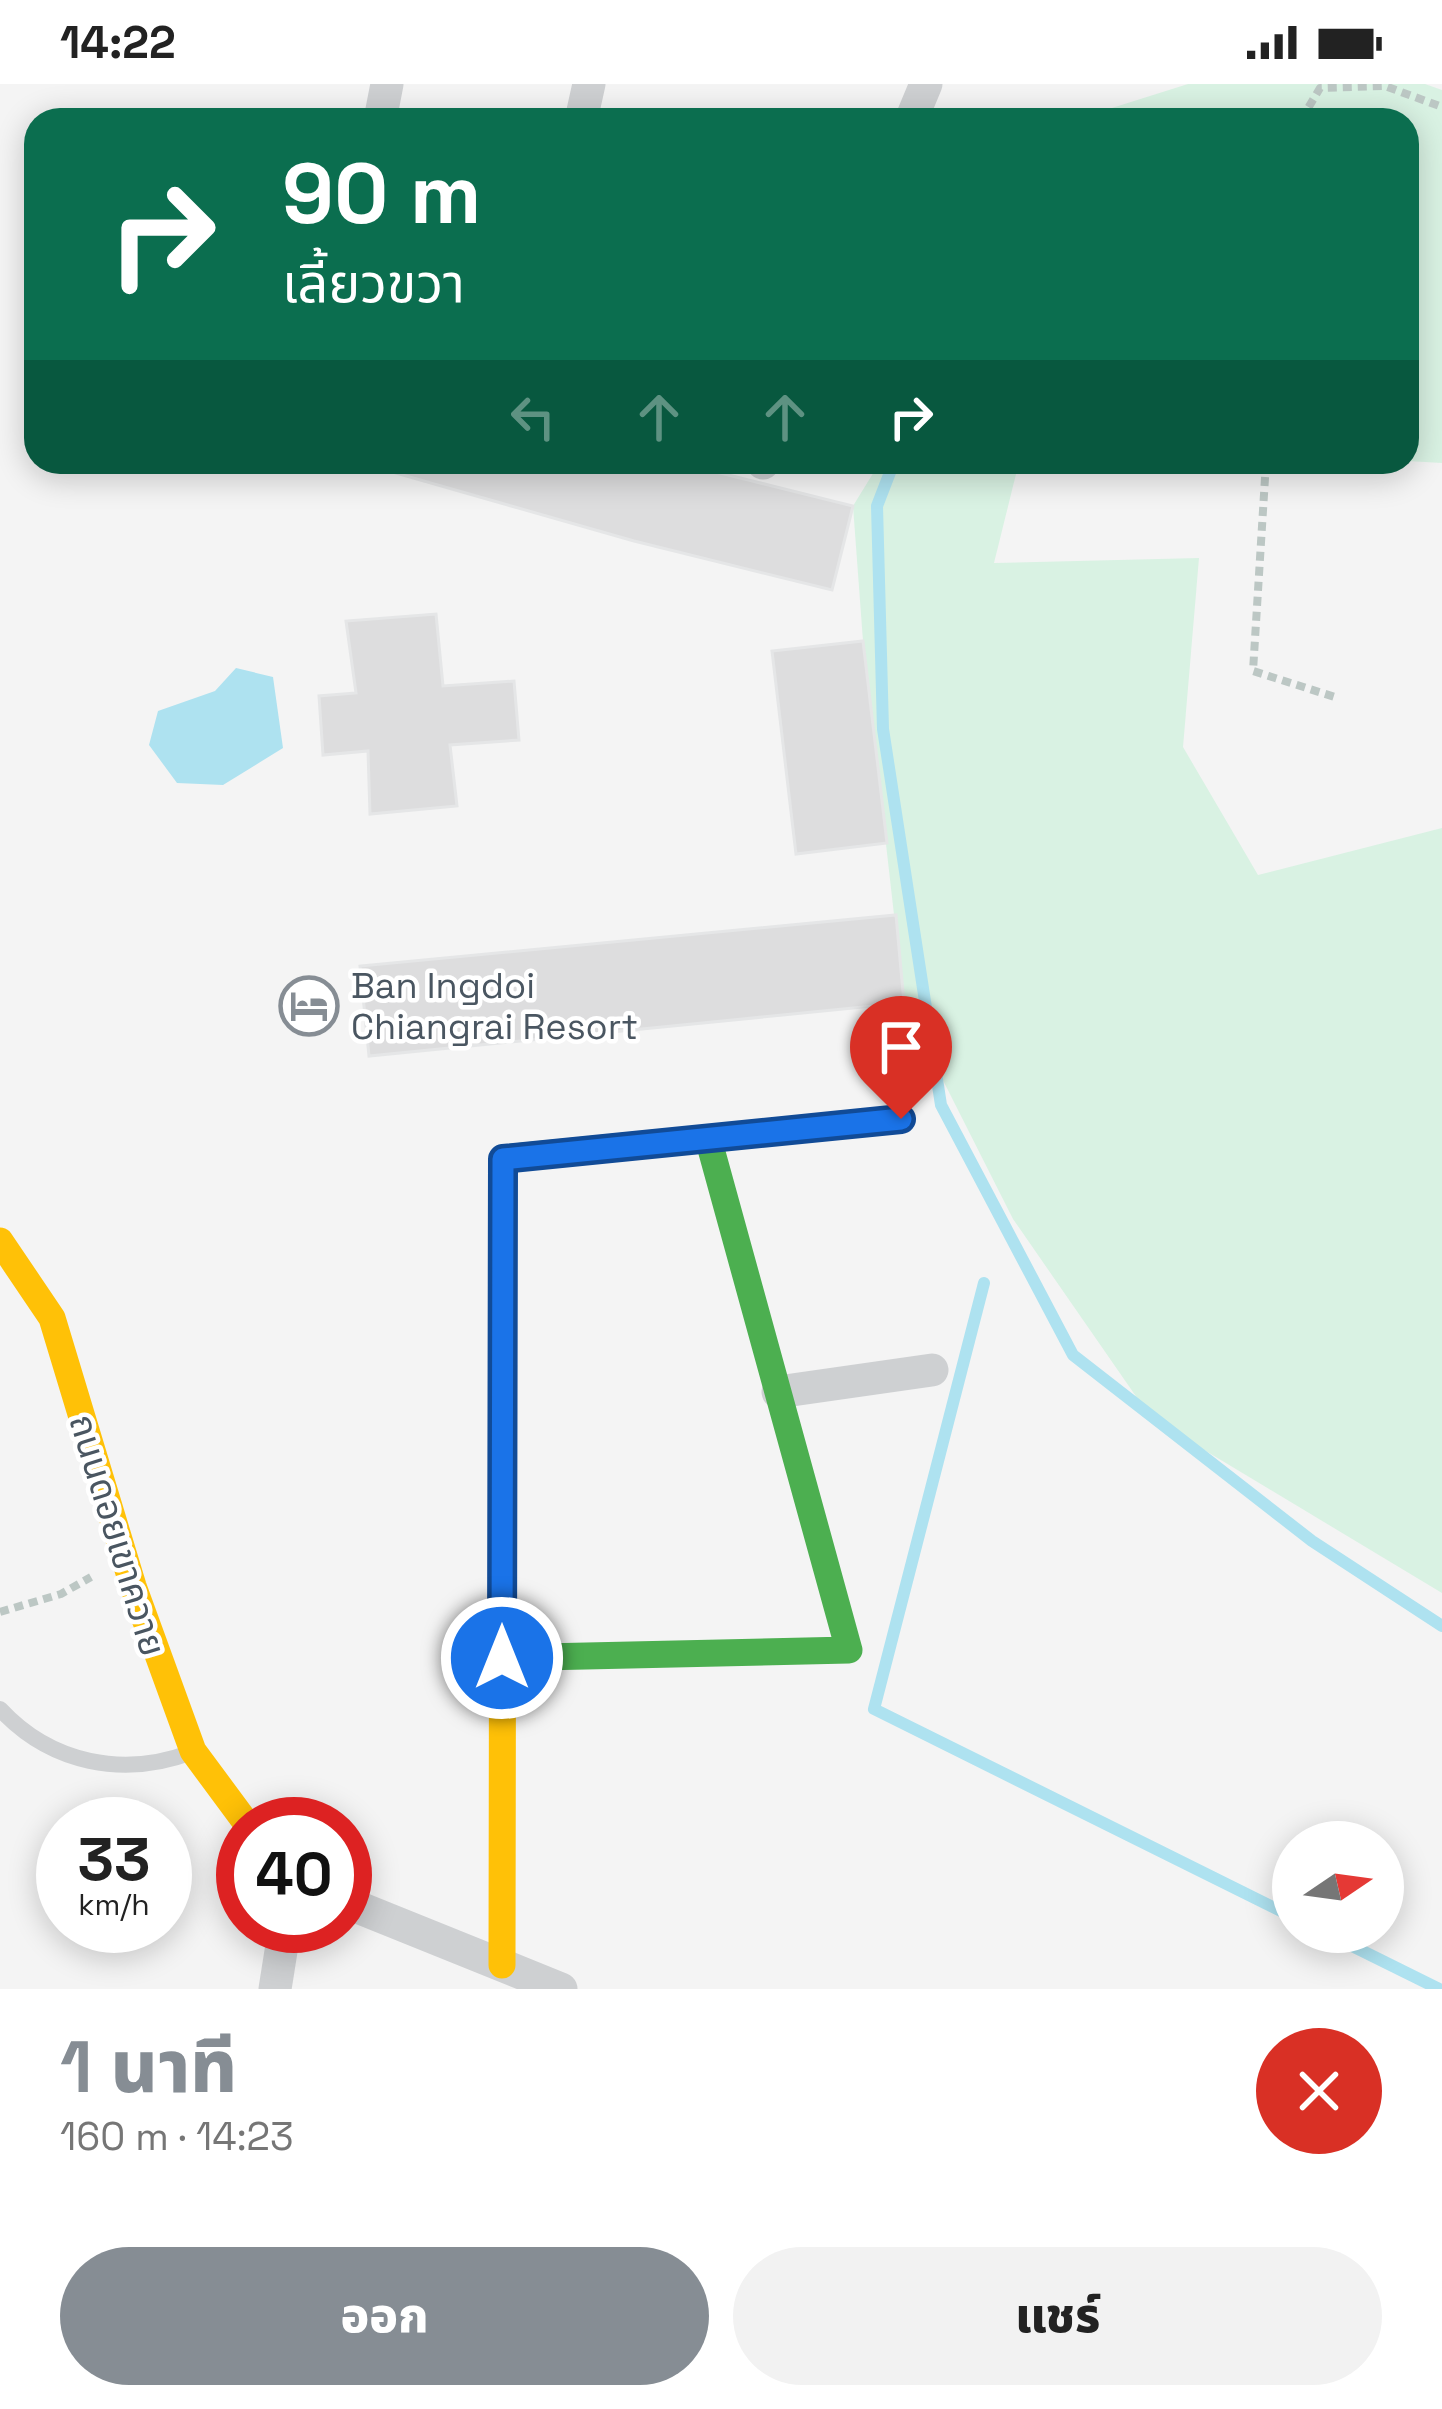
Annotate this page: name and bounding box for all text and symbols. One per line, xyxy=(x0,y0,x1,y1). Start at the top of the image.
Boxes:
text: 14:22 xyxy=(60,14,176,71)
text: 90 m xyxy=(282,140,481,248)
icon: right xyxy=(84,156,240,312)
text: เลี้ยวขวา xyxy=(282,249,465,318)
icon: left xyxy=(500,384,566,450)
icon: ahead xyxy=(626,384,692,450)
icon: ahead xyxy=(752,384,818,450)
icon: right xyxy=(878,384,944,450)
place label: Ban Ingdoi Chiangrai Resort xyxy=(351,963,638,1050)
hotel icon: Ban Ingdoi Chiangrai Resort xyxy=(278,975,340,1037)
pin xyxy=(850,996,952,1119)
icon: arrive xyxy=(868,1014,934,1080)
street label: ถนนดอยเขาควาย xyxy=(58,1409,176,1662)
position arrow xyxy=(439,1595,565,1721)
speed limit sign: 40 xyxy=(216,1797,372,1953)
text: 33 xyxy=(78,1821,150,1898)
north arrow xyxy=(1272,1821,1404,1953)
map controls xyxy=(1272,1821,1404,1953)
text: km/h xyxy=(78,1885,150,1924)
text: 1 นาที xyxy=(60,2021,237,2113)
button: close xyxy=(1256,2028,1382,2154)
text: 160 m · 14:23 xyxy=(60,2112,294,2161)
button: ออก xyxy=(60,2247,709,2385)
button: แชร์ xyxy=(733,2247,1382,2385)

